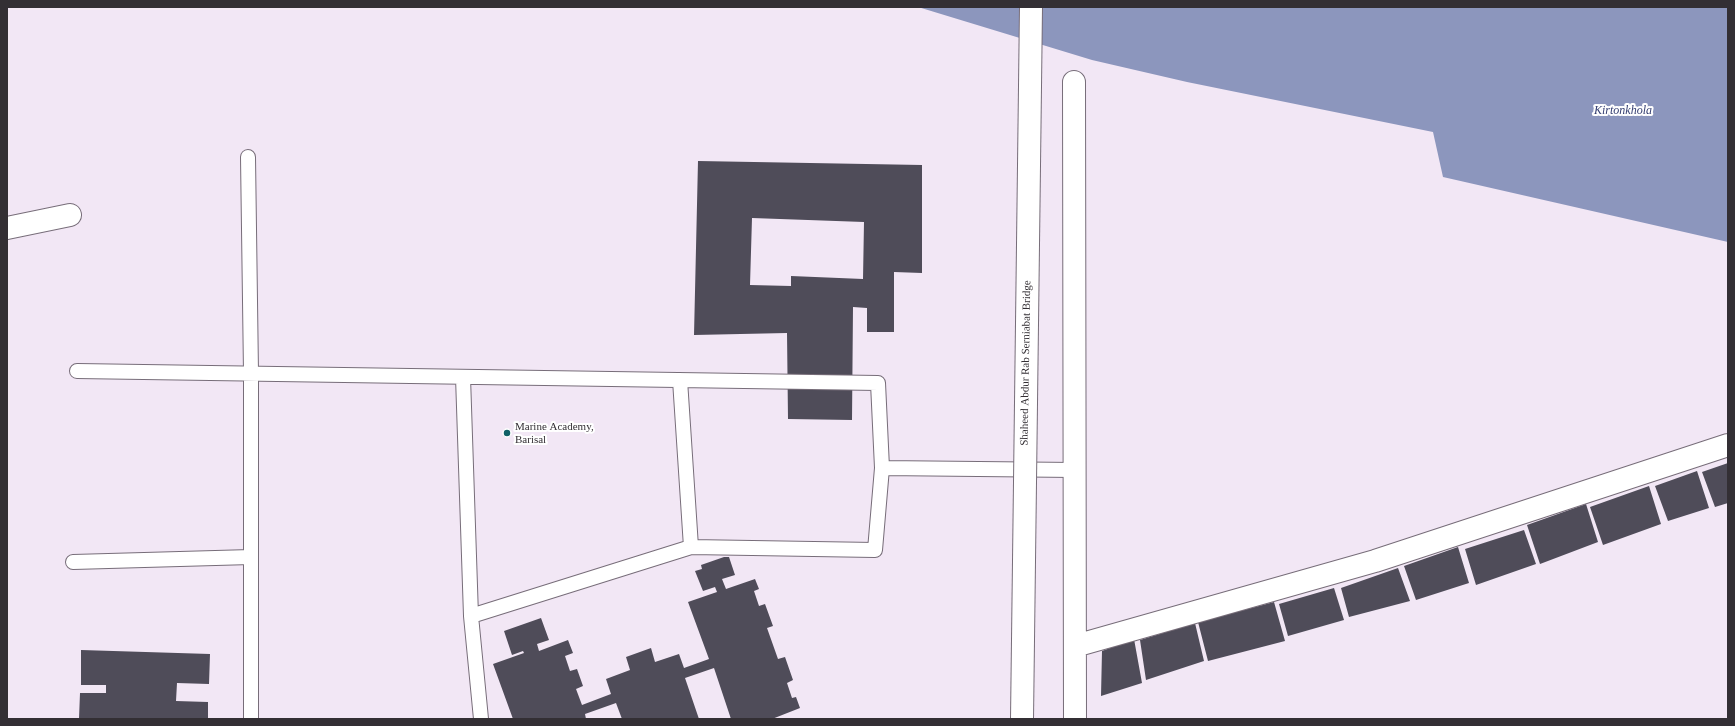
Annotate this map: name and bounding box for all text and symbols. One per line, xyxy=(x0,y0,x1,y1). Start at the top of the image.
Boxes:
water label: Kirtonkhola xyxy=(1594,104,1652,118)
street label: Shaheed Abdur Rab Serniabat Bridge xyxy=(1018,280,1034,446)
place label: Marine Academy, Barisal xyxy=(515,420,594,446)
marker: Marine Academy, Barisal xyxy=(502,428,512,438)

